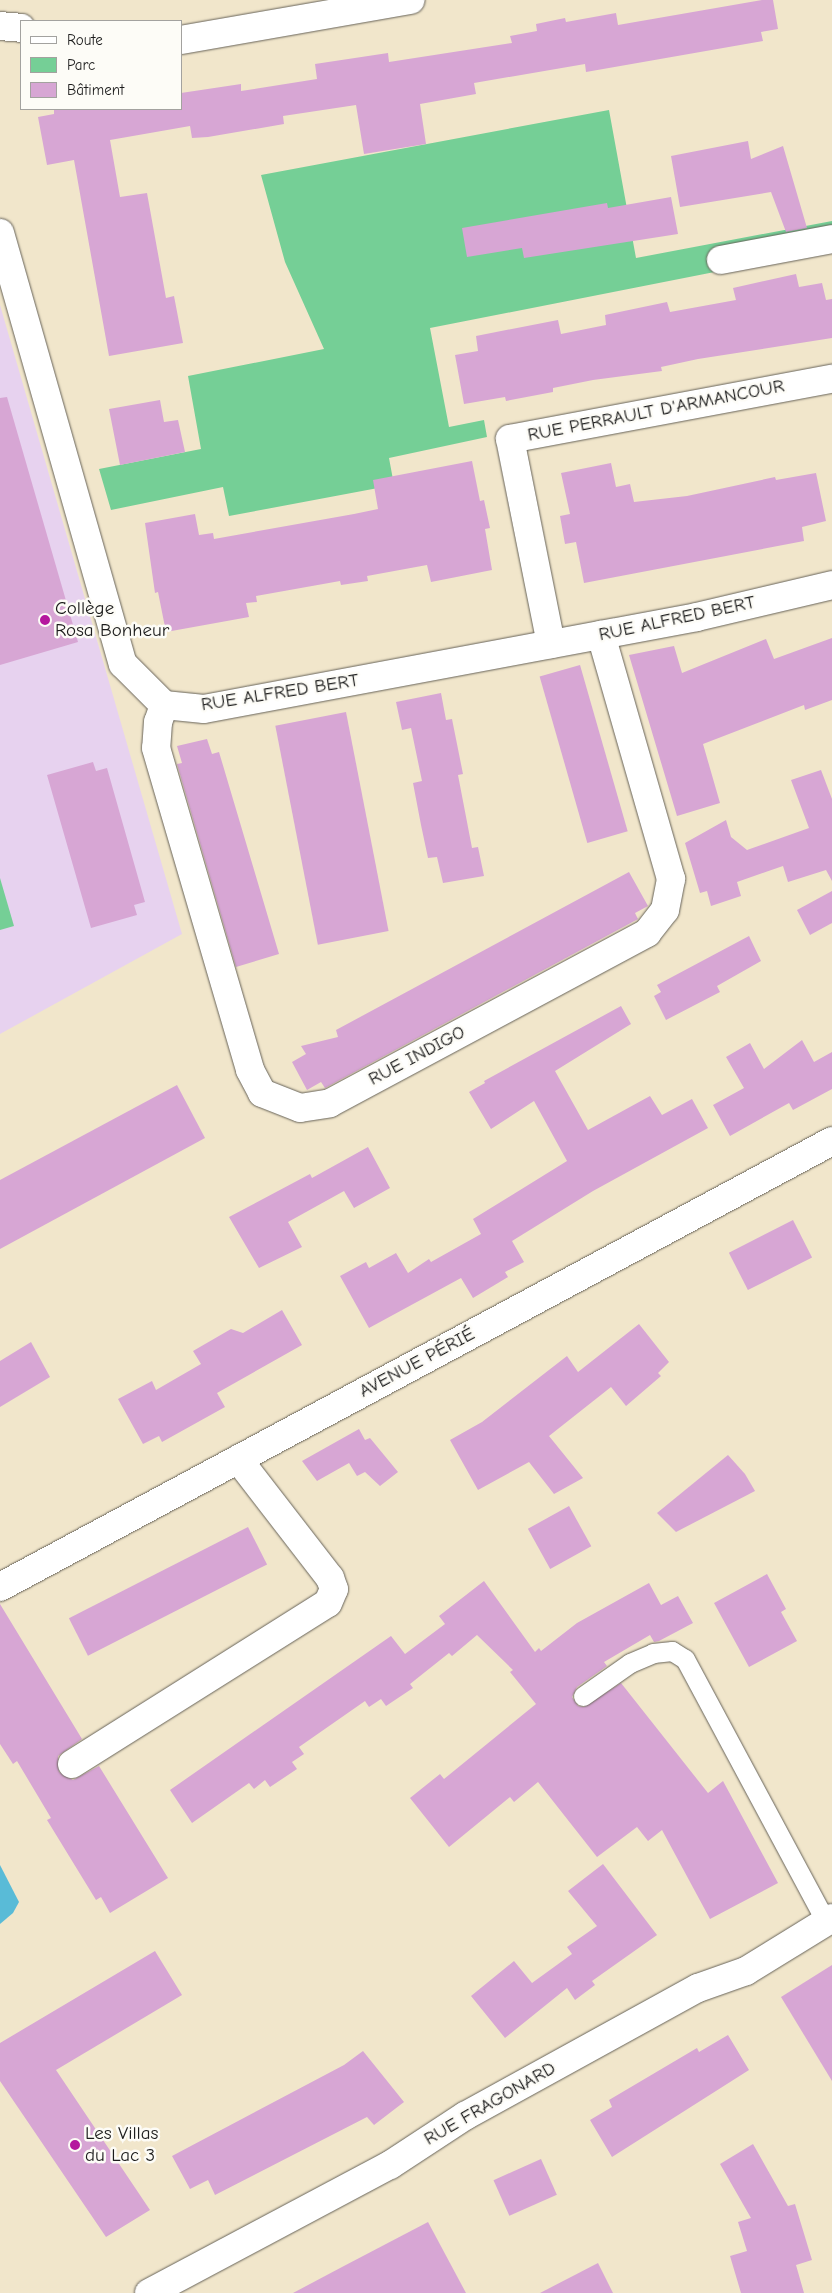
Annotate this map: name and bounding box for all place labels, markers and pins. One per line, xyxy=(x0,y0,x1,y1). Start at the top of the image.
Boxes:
place label: Collège Rosa Bonheur xyxy=(55,598,169,642)
marker: Collège Rosa Bonheur xyxy=(39,614,51,626)
place label: Les Villas du Lac 3 xyxy=(85,2123,158,2167)
marker: Les Villas du Lac 3 xyxy=(69,2139,81,2151)

